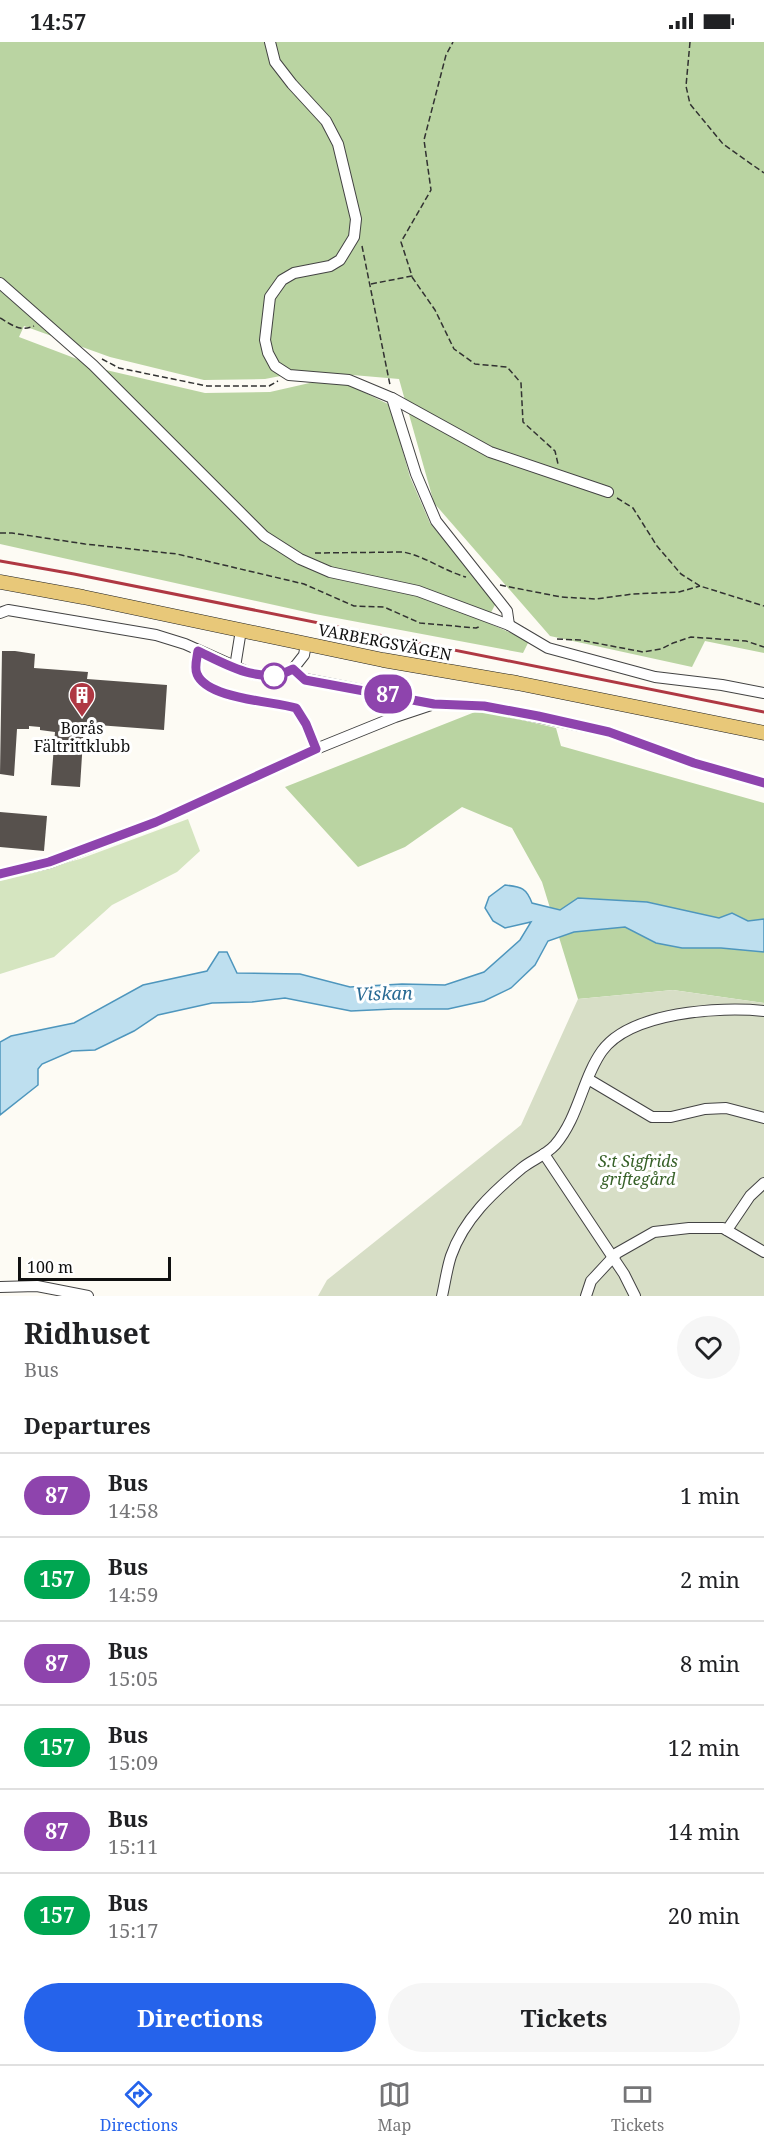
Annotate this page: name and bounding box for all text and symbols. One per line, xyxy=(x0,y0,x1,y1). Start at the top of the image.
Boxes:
text: 14:57 xyxy=(30,6,86,36)
street label: VARBERGSVÄGEN xyxy=(316,618,454,666)
unlabelled marker xyxy=(261,663,287,689)
line badge: 87 xyxy=(361,674,415,714)
building icon: Borås Fältrittklubb xyxy=(67,680,97,718)
text: 87 xyxy=(376,680,400,708)
place label: Borås Fältrittklubb xyxy=(34,717,130,757)
water label: Viskan xyxy=(355,980,413,1005)
park label: S:t Sigfrids griftegård xyxy=(598,1150,678,1190)
scale bar xyxy=(18,1254,171,1282)
text: 100 m xyxy=(27,1256,73,1278)
text: Ridhuset xyxy=(24,1314,150,1352)
button: heart xyxy=(677,1316,740,1379)
text: Bus xyxy=(24,1356,59,1383)
text: Departures xyxy=(24,1410,151,1440)
text: Bus xyxy=(108,1467,148,1497)
text: 1 min xyxy=(680,1480,740,1510)
text: 87 xyxy=(45,1481,69,1509)
text: 14:58 xyxy=(108,1497,158,1524)
text: Bus xyxy=(108,1551,148,1581)
text: 2 min xyxy=(680,1564,740,1594)
text: 157 xyxy=(39,1565,75,1593)
text: 14:59 xyxy=(108,1581,158,1608)
text: Bus xyxy=(108,1635,148,1665)
text: 8 min xyxy=(680,1648,740,1678)
text: 87 xyxy=(45,1649,69,1677)
text: 15:05 xyxy=(108,1665,158,1692)
text: Bus xyxy=(108,1719,148,1749)
text: 12 min xyxy=(668,1732,740,1762)
text: 157 xyxy=(39,1733,75,1761)
text: 15:09 xyxy=(108,1749,158,1776)
text: Bus xyxy=(108,1803,148,1833)
text: 14 min xyxy=(668,1816,740,1846)
text: 87 xyxy=(45,1817,69,1845)
text: 15:11 xyxy=(108,1833,158,1860)
text: Bus xyxy=(108,1887,148,1917)
text: 20 min xyxy=(668,1900,740,1930)
text: 157 xyxy=(39,1901,75,1929)
text: 15:17 xyxy=(108,1917,158,1944)
button: Directions xyxy=(24,1983,376,2052)
button: Tickets xyxy=(388,1983,740,2052)
tab: Directions xyxy=(100,2078,178,2136)
tab: Map xyxy=(378,2078,411,2136)
tab: Tickets xyxy=(611,2078,664,2136)

